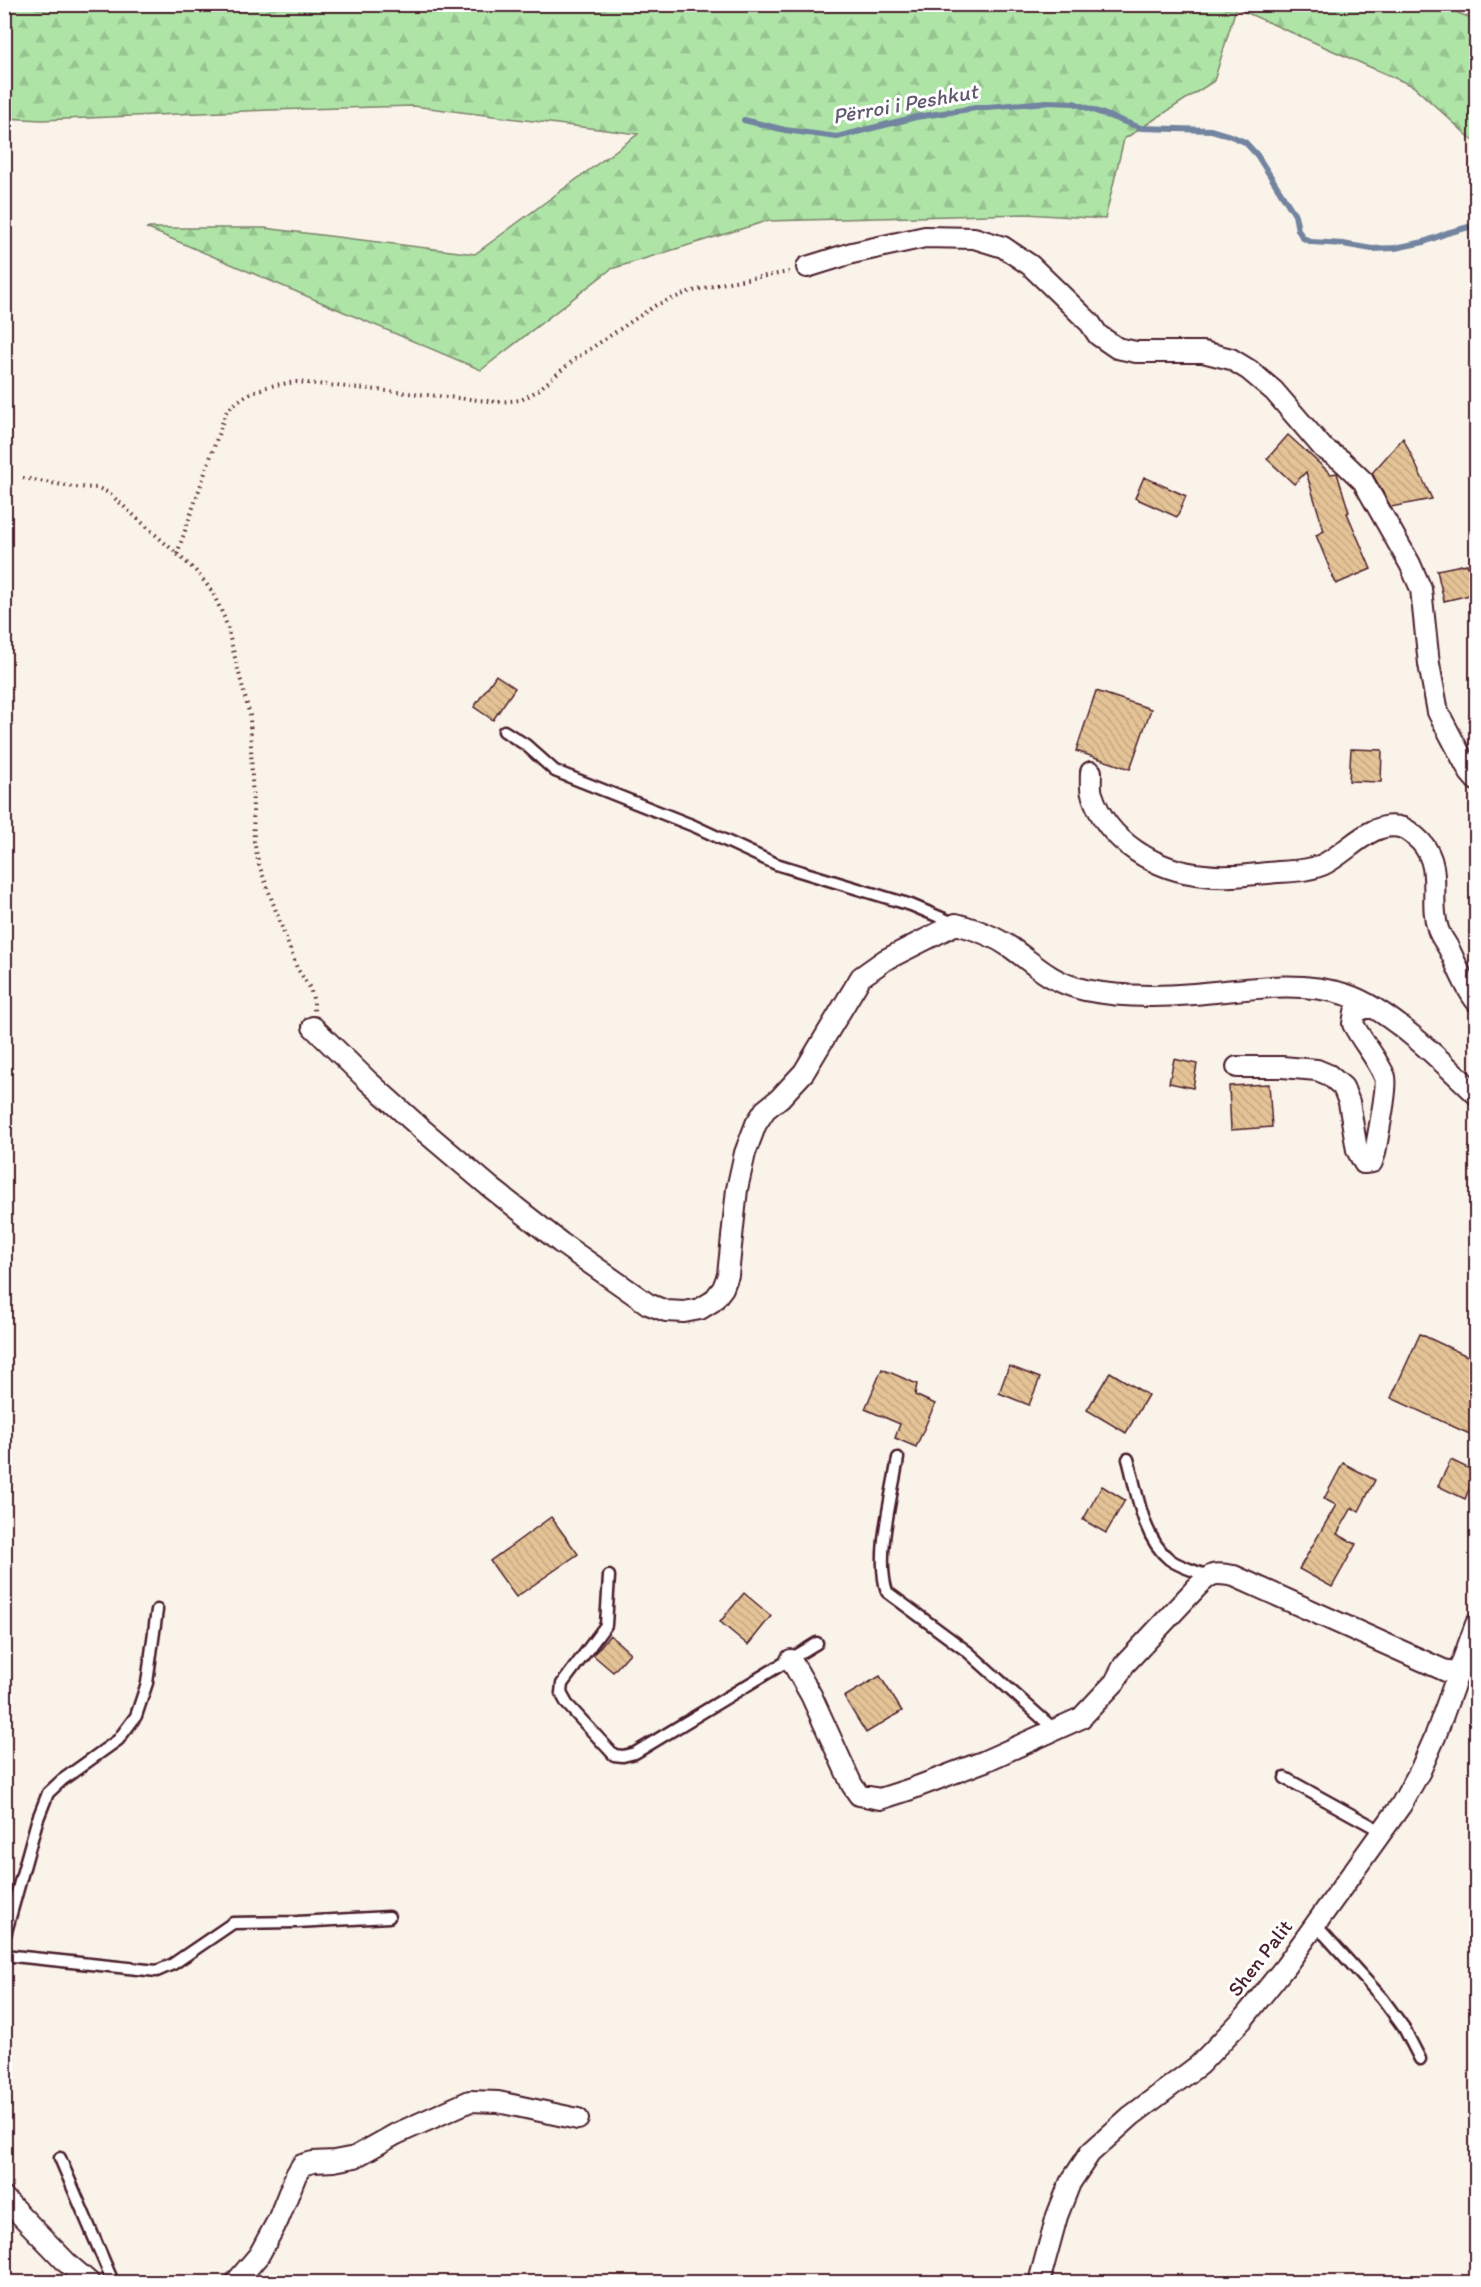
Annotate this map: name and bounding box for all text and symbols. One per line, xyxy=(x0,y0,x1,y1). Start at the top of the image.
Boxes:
water label: Përroi i Peshkut xyxy=(830,77,981,130)
street label: Shen Palit xyxy=(1222,1914,1297,2001)

